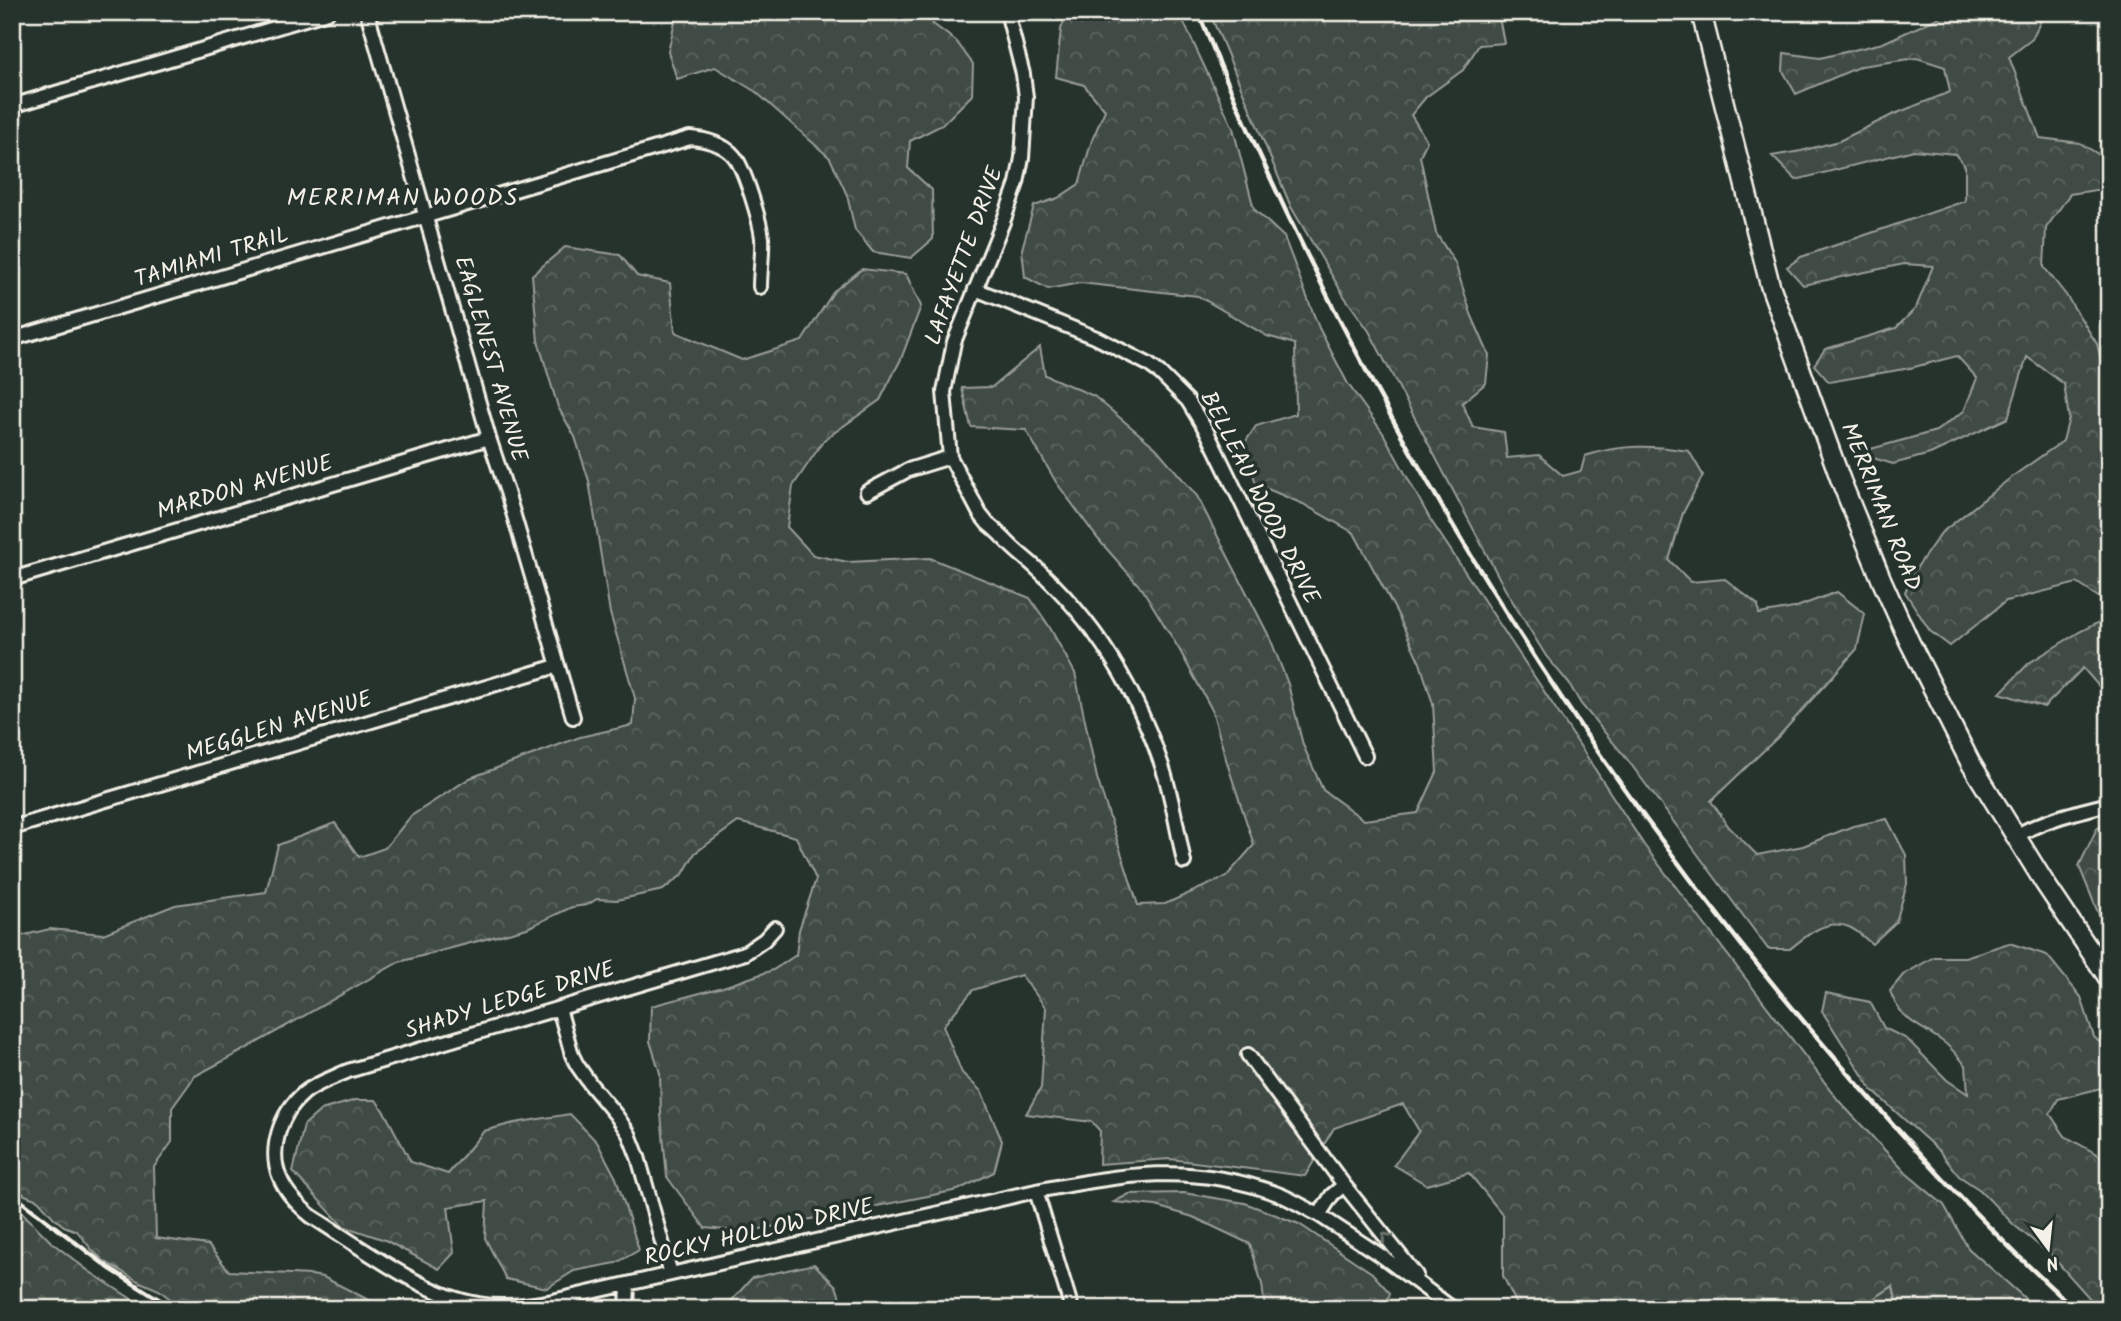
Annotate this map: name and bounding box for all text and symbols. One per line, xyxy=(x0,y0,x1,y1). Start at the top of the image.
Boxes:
street label: LAFAYETTE DRIVE xyxy=(916,161,1014,350)
district label: MERRIMAN WOODS xyxy=(287,179,519,218)
street label: TAMIAMI TRAIL xyxy=(130,217,294,299)
street label: EAGLENEST AVENUE xyxy=(443,252,537,467)
street label: BELLEAU WOOD DRIVE xyxy=(1190,385,1329,611)
street label: MERRIMAN ROAD xyxy=(1830,417,1930,597)
street label: MARDON AVENUE xyxy=(153,445,338,530)
street label: MEGGLEN AVENUE xyxy=(181,681,377,772)
street label: SHADY LEDGE DRIVE xyxy=(401,952,620,1050)
street label: ROCKY HOLLOW DRIVE xyxy=(641,1189,878,1277)
north arrow xyxy=(2012,1212,2082,1282)
one-way arrow xyxy=(1381,1233,1394,1245)
text: N xyxy=(2042,1246,2062,1279)

